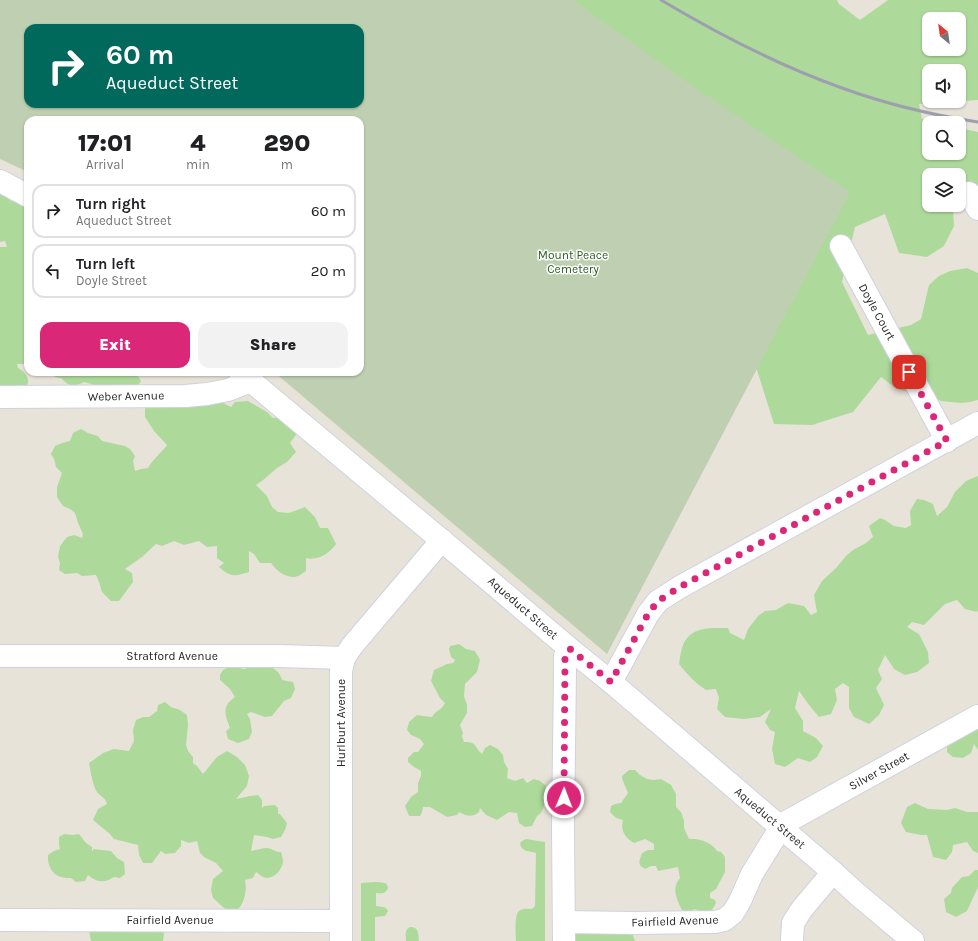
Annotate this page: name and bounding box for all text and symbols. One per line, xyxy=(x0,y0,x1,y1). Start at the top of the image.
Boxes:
north arrow xyxy=(922,12,966,56)
map controls xyxy=(922,12,966,212)
text: 60 m xyxy=(106,38,174,71)
icon: right xyxy=(40,40,92,92)
button: sound xyxy=(922,64,966,108)
text: Aqueduct Street xyxy=(106,72,238,94)
button: search xyxy=(922,116,966,160)
text: 17:01 xyxy=(78,129,132,157)
text: 4 xyxy=(190,129,206,157)
text: 290 xyxy=(264,129,310,157)
text: Arrival xyxy=(86,157,124,172)
text: min xyxy=(186,157,210,172)
text: m xyxy=(281,157,293,172)
button: layers xyxy=(922,168,966,212)
text: Turn right xyxy=(76,195,146,213)
icon: right xyxy=(42,200,64,222)
text: 60 m xyxy=(311,202,346,220)
text: Aqueduct Street xyxy=(76,213,172,228)
park label: Mount Peace Cemetery xyxy=(538,248,608,276)
text: Turn left xyxy=(76,255,135,273)
icon: left xyxy=(42,260,64,282)
text: 20 m xyxy=(311,262,346,280)
text: Doyle Street xyxy=(76,273,147,288)
street label: Doyle Court xyxy=(856,281,899,343)
button: Exit xyxy=(40,322,190,368)
button: Share xyxy=(198,322,348,368)
pin xyxy=(892,355,926,389)
icon: arrive xyxy=(898,361,920,383)
street label: Weber Avenue xyxy=(88,388,164,404)
street label: Aqueduct Street xyxy=(485,574,561,643)
street label: Stratford Avenue xyxy=(126,649,218,663)
street label: Hurlburt Avenue xyxy=(334,679,348,767)
street label: Silver Street xyxy=(847,749,912,793)
position arrow xyxy=(543,777,585,819)
street label: Aqueduct Street xyxy=(732,784,809,852)
street label: Fairfield Avenue xyxy=(631,912,719,930)
street label: Fairfield Avenue xyxy=(126,913,214,927)

